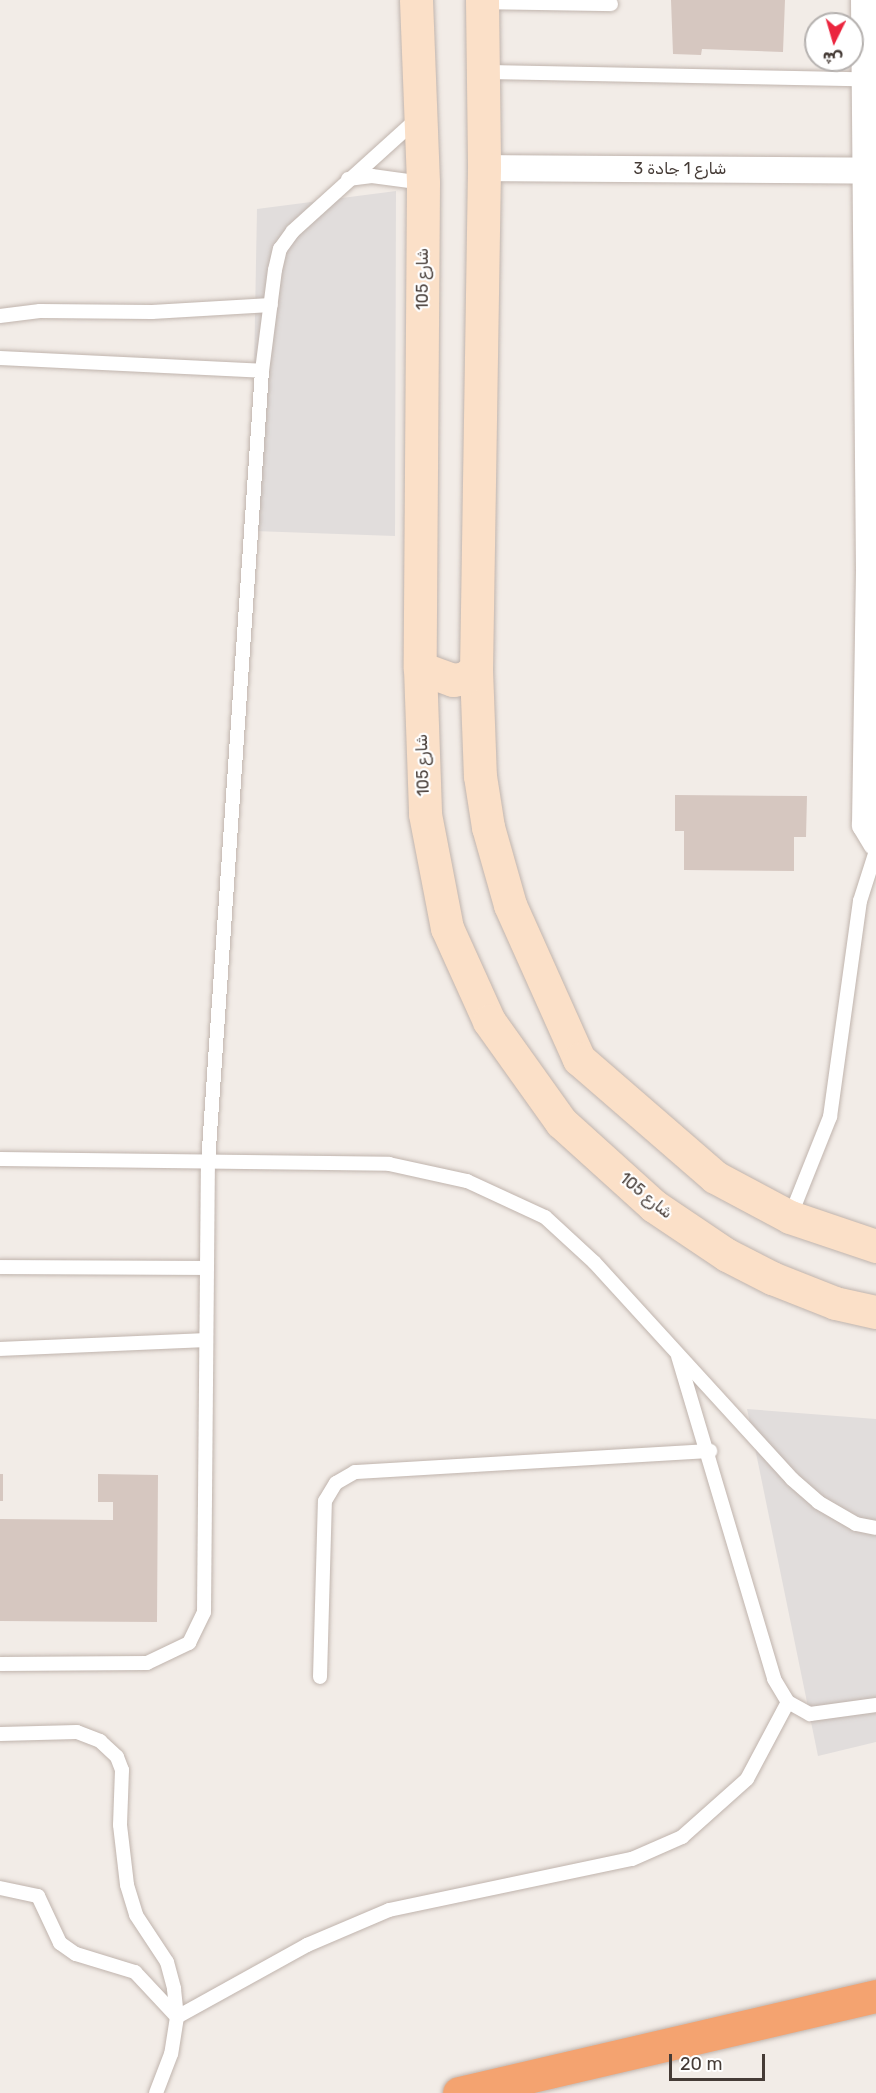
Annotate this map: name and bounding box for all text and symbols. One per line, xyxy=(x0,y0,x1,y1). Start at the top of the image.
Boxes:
north arrow xyxy=(804,12,864,72)
text: ش xyxy=(822,48,843,69)
street label: شارع 1 جادة 3 xyxy=(634,159,726,179)
street label: شارع 105 xyxy=(413,248,433,310)
street label: شارع 105 xyxy=(412,734,434,796)
street label: شارع 105 xyxy=(616,1169,676,1223)
scale bar xyxy=(672,2042,768,2080)
text: 20 m xyxy=(680,2053,722,2075)

